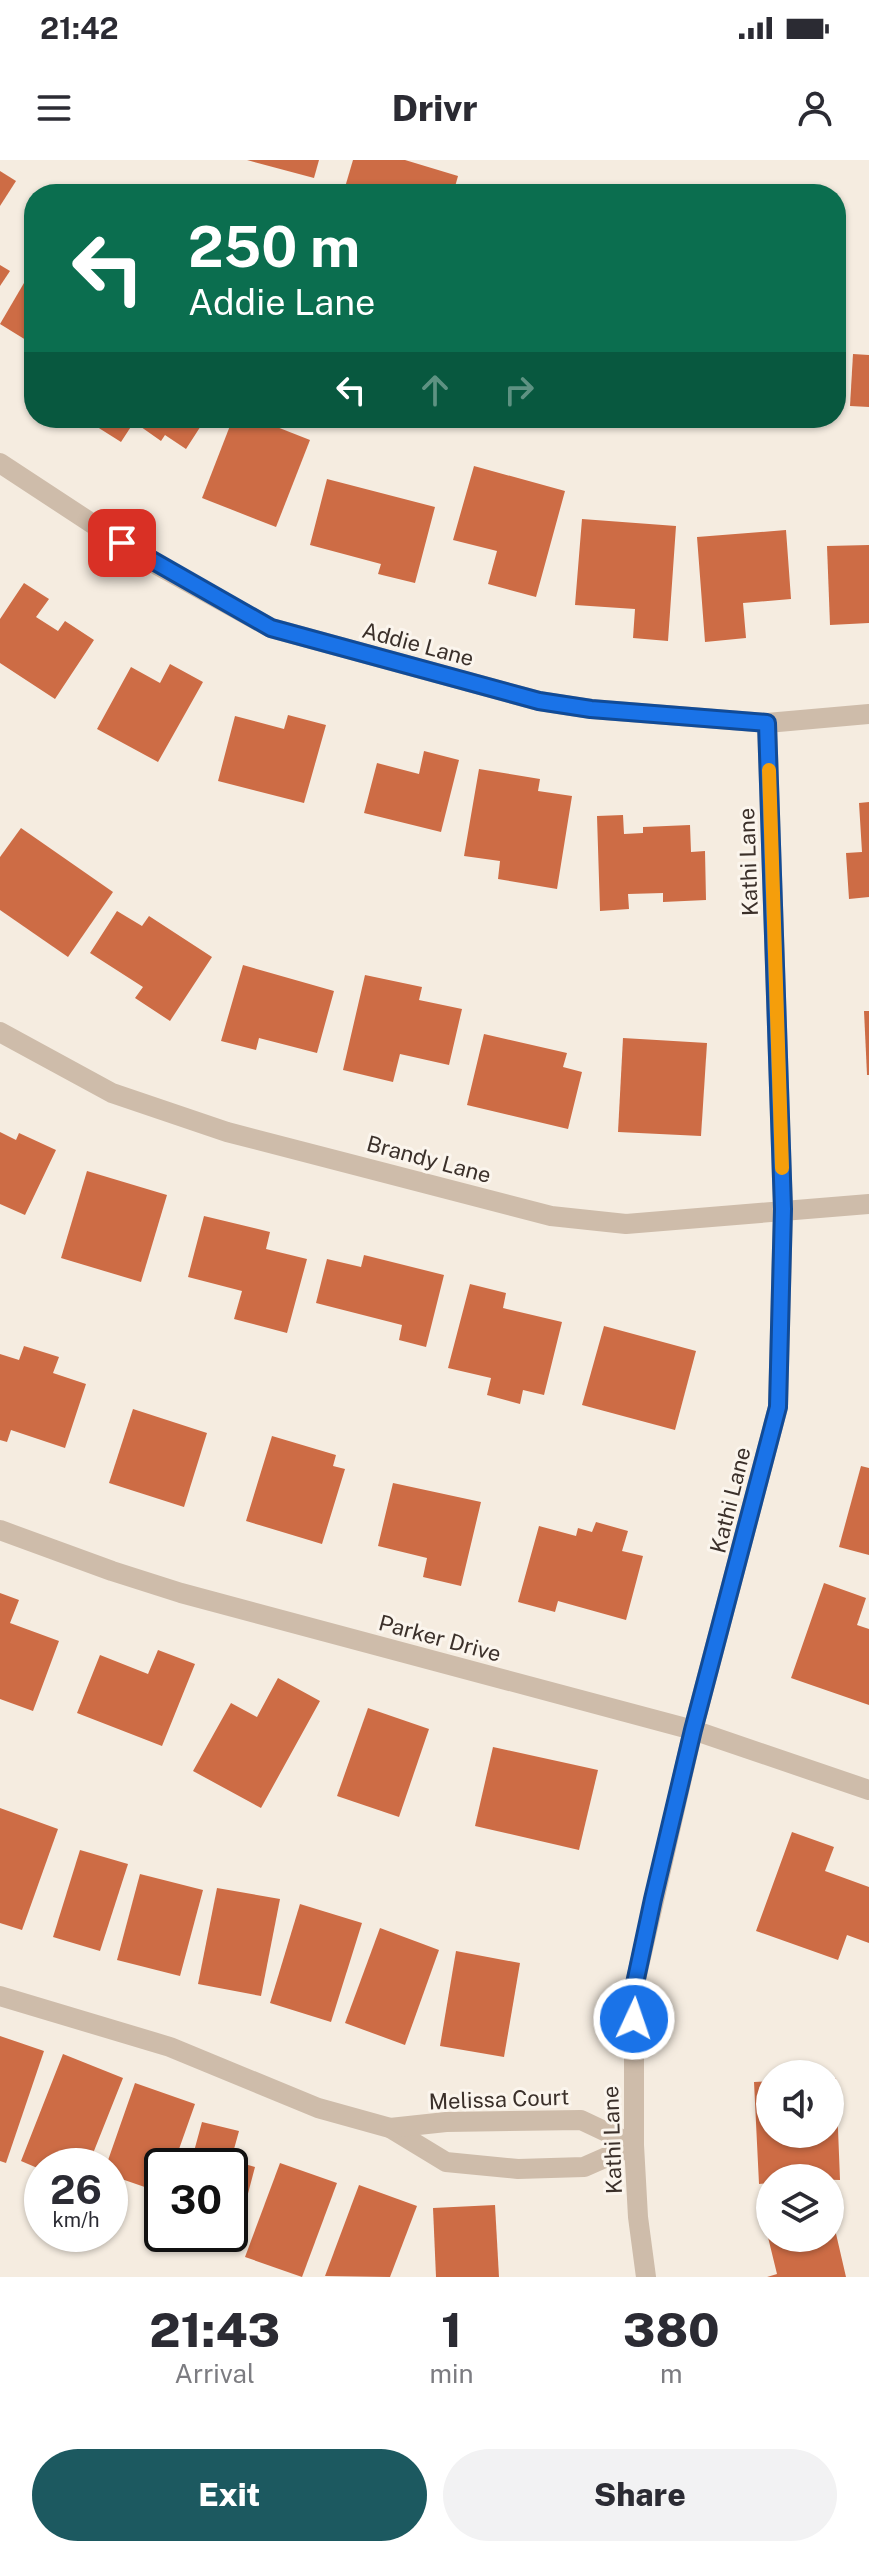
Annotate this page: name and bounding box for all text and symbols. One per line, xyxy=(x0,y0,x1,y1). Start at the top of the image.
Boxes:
text: 21:42 xyxy=(40,10,119,46)
icon: menu xyxy=(32,86,76,130)
icon: person xyxy=(793,86,837,130)
text: Drivr xyxy=(392,87,477,129)
text: 250 m xyxy=(188,214,360,280)
icon: left xyxy=(56,216,160,320)
text: Addie Lane xyxy=(188,281,375,323)
icon: left xyxy=(329,368,373,412)
icon: ahead xyxy=(413,368,457,412)
icon: right xyxy=(497,368,541,412)
pin xyxy=(88,509,156,577)
icon: arrive xyxy=(100,521,144,565)
street label: Addie Lane xyxy=(359,617,477,671)
street label: Kathi Lane xyxy=(733,807,763,917)
street label: Brandy Lane xyxy=(364,1130,494,1188)
street label: Kathi Lane xyxy=(704,1444,756,1556)
street label: Parker Drive xyxy=(376,1609,504,1667)
position arrow xyxy=(592,1977,676,2061)
map controls xyxy=(756,2060,844,2252)
button: sound xyxy=(756,2060,844,2148)
street label: Melissa Court xyxy=(428,2084,570,2114)
street label: Kathi Lane xyxy=(597,2085,627,2195)
speed limit sign: 30 xyxy=(144,2148,248,2252)
button: layers xyxy=(756,2164,844,2252)
text: 26 xyxy=(50,2166,102,2213)
text: km/h xyxy=(52,2208,100,2232)
text: 21:43 xyxy=(149,2301,280,2358)
text: 1 xyxy=(441,2301,462,2358)
text: 380 xyxy=(623,2301,720,2358)
text: Arrival xyxy=(175,2358,255,2389)
text: min xyxy=(429,2358,474,2389)
text: m xyxy=(660,2358,683,2389)
button: Exit xyxy=(32,2449,427,2541)
button: Share xyxy=(443,2449,837,2541)

